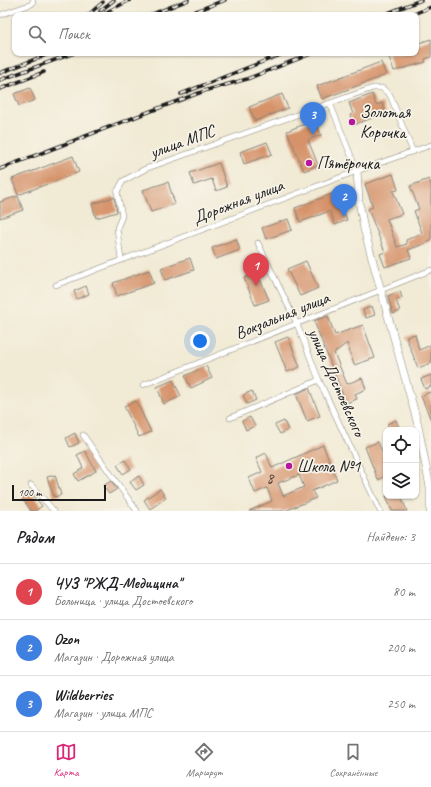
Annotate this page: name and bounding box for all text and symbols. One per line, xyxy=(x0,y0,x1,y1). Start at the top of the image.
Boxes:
search box xyxy=(12,12,419,56)
icon: search xyxy=(26,23,48,45)
text: Поиск xyxy=(58,25,90,44)
pin: 3 xyxy=(300,102,326,135)
place label: Золотая Корочка xyxy=(360,102,411,143)
marker: Золотая Корочка xyxy=(347,117,357,127)
street label: улица МПС xyxy=(146,119,219,163)
place label: Пятёрочка xyxy=(317,153,380,174)
marker: Пятёрочка xyxy=(304,158,314,168)
street label: Дорожная улица xyxy=(190,174,288,228)
pin: 2 xyxy=(331,184,357,217)
pin: 1 xyxy=(243,253,269,286)
street label: Вокзальная улица xyxy=(232,286,334,345)
street label: улица Достоевского xyxy=(303,324,371,441)
your location xyxy=(190,331,210,351)
map controls xyxy=(383,427,419,499)
button: locate xyxy=(383,427,419,463)
place label: Школа №1 xyxy=(297,456,362,477)
marker: Школа №1 xyxy=(284,461,294,471)
button: layers xyxy=(383,463,419,499)
house number: 8 xyxy=(267,469,275,488)
scale bar xyxy=(12,483,106,502)
text: 100 m xyxy=(18,485,42,499)
text: Рядом xyxy=(16,527,54,548)
text: Найдено: 3 xyxy=(367,529,415,545)
text: ЧУЗ "РЖД-Медицина" xyxy=(54,574,181,593)
text: 1 xyxy=(26,584,32,600)
text: 80 m xyxy=(393,584,415,600)
text: Больница · улица Достоевского xyxy=(54,593,192,609)
text: Ozon xyxy=(54,630,79,649)
text: 2 xyxy=(26,640,32,656)
text: 200 m xyxy=(387,640,415,656)
text: Магазин · Дорожная улица xyxy=(54,649,174,665)
text: Wildberries xyxy=(54,686,113,705)
text: 3 xyxy=(26,696,32,712)
text: 250 m xyxy=(387,696,415,712)
text: Магазин · улица МПС xyxy=(54,705,152,721)
tab: Карта xyxy=(54,741,79,779)
tab: Маршрут xyxy=(186,741,222,779)
tab: Сохранённые xyxy=(330,741,377,779)

